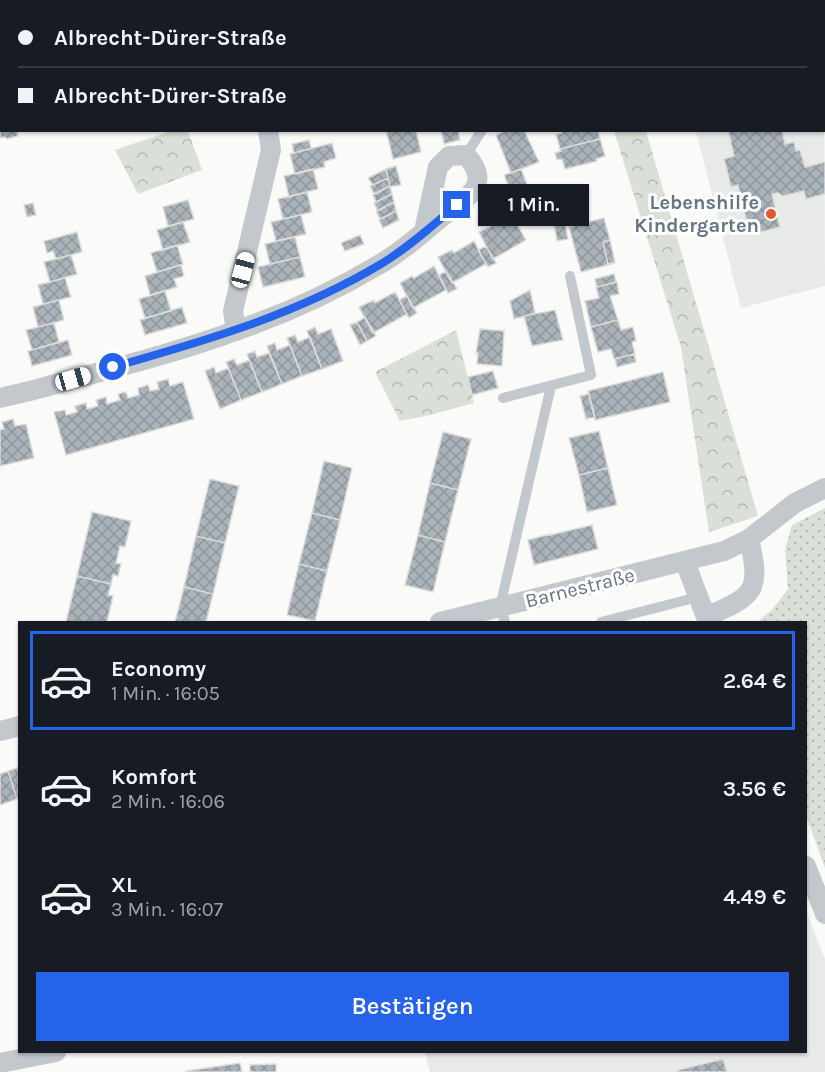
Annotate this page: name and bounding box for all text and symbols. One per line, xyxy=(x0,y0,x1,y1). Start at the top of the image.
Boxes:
text: Albrecht-Dürer-Straße xyxy=(54,25,287,51)
text: Albrecht-Dürer-Straße xyxy=(54,83,287,109)
callout: 1 Min. xyxy=(478,184,589,226)
route end xyxy=(443,191,470,218)
place label: Lebenshilfe Kindergarten xyxy=(634,191,759,237)
text: 1 Min. xyxy=(507,193,560,216)
marker: Lebenshilfe Kindergarten xyxy=(764,207,778,221)
car xyxy=(230,250,256,290)
route start xyxy=(99,353,126,380)
car xyxy=(53,365,93,393)
street label: Barnestraße xyxy=(523,563,637,613)
icon: car xyxy=(39,654,93,708)
text: Economy xyxy=(111,656,206,682)
text: 2.64 € xyxy=(723,668,786,694)
text: 1 Min. · 16:05 xyxy=(111,682,220,705)
icon: car xyxy=(39,762,93,816)
text: Komfort xyxy=(111,764,197,790)
text: 3.56 € xyxy=(723,776,786,802)
text: 2 Min. · 16:06 xyxy=(111,790,225,813)
icon: car xyxy=(39,870,93,924)
text: XL xyxy=(111,872,137,898)
text: 4.49 € xyxy=(723,884,786,910)
text: 3 Min. · 16:07 xyxy=(111,898,223,921)
button: Bestätigen xyxy=(36,972,789,1041)

